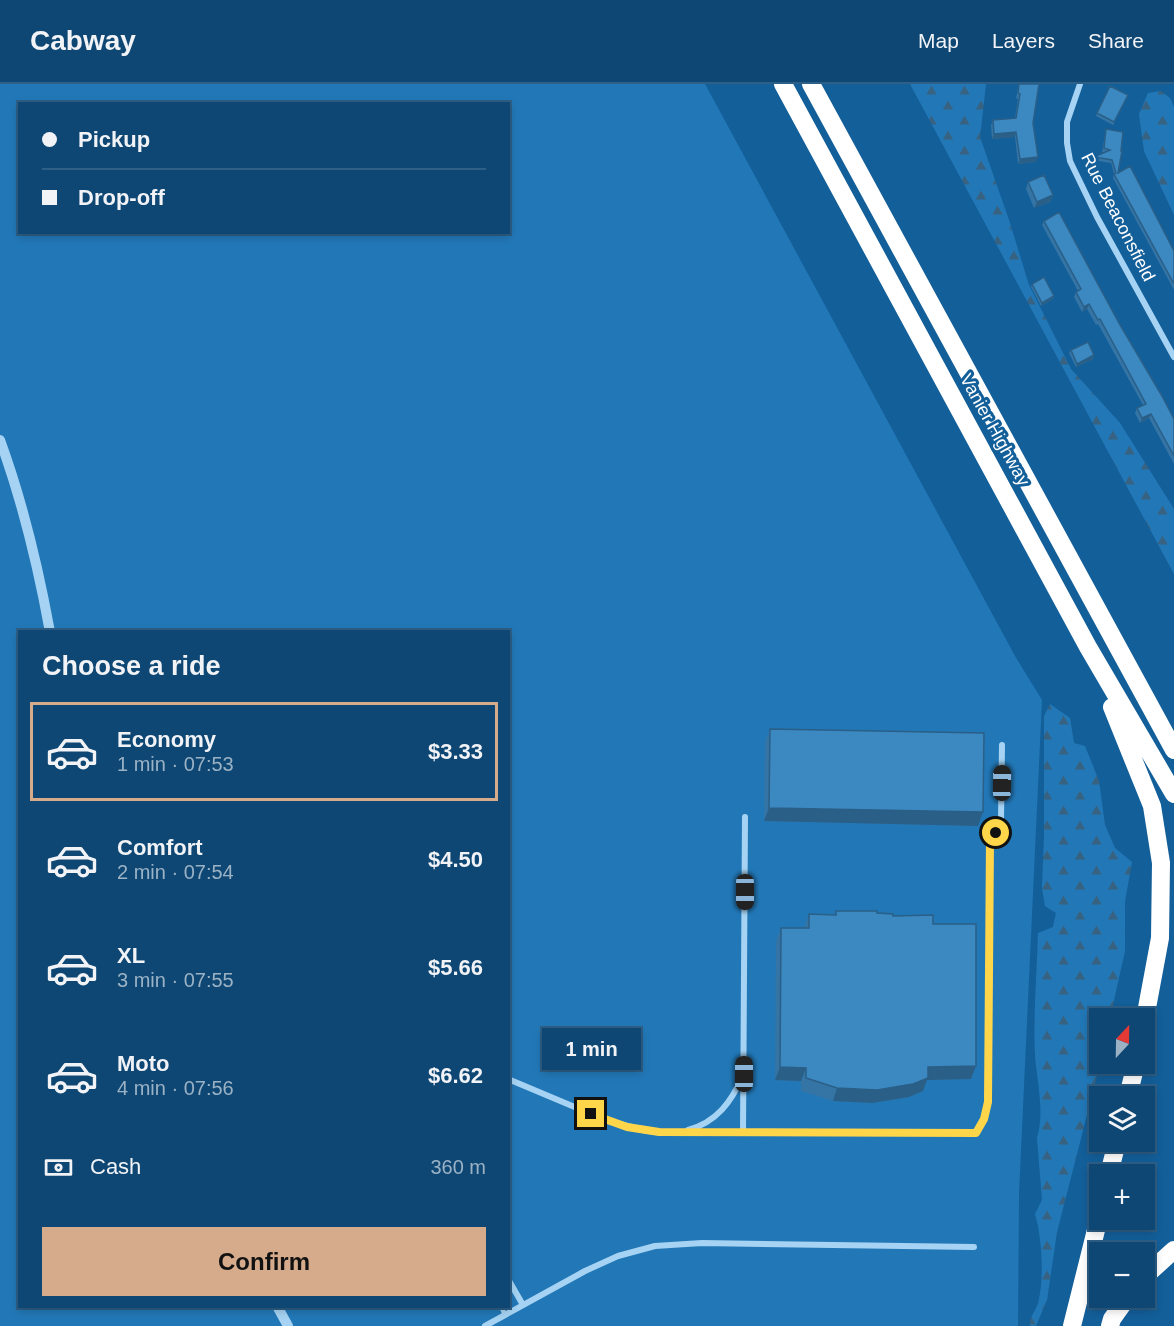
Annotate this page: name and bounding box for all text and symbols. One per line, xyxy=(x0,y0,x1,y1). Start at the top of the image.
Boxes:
text: Cabway xyxy=(30,25,136,56)
text: Map xyxy=(918,29,959,52)
text: Layers xyxy=(992,29,1055,52)
text: Share xyxy=(1088,29,1144,52)
text: Pickup xyxy=(78,127,150,152)
street label: Rue Beaconsfield xyxy=(1077,150,1159,284)
text: Drop-off xyxy=(78,185,165,210)
street label: Vanier Highway xyxy=(956,371,1034,489)
text: Choose a ride xyxy=(42,651,221,681)
icon: car xyxy=(45,725,99,779)
text: Economy xyxy=(117,727,216,752)
text: $3.33 xyxy=(428,739,483,764)
text: 1 min · 07:53 xyxy=(117,753,234,775)
car xyxy=(993,765,1011,801)
route start xyxy=(982,819,1009,846)
icon: car xyxy=(45,833,99,887)
text: Comfort xyxy=(117,835,203,860)
text: $4.50 xyxy=(428,847,483,872)
text: 2 min · 07:54 xyxy=(117,861,234,883)
car xyxy=(736,874,754,910)
icon: car xyxy=(45,941,99,995)
text: XL xyxy=(117,943,145,968)
text: $5.66 xyxy=(428,955,483,980)
text: 3 min · 07:55 xyxy=(117,969,234,991)
north arrow xyxy=(1089,1008,1155,1074)
map controls xyxy=(1089,1008,1155,1308)
callout: 1 min xyxy=(542,1027,640,1069)
text: 1 min xyxy=(565,1038,618,1060)
icon: car xyxy=(45,1049,99,1103)
text: Moto xyxy=(117,1051,170,1076)
car xyxy=(735,1056,753,1092)
text: $6.62 xyxy=(428,1063,483,1088)
text: 4 min · 07:56 xyxy=(117,1077,234,1099)
button: layers xyxy=(1089,1086,1155,1152)
route end xyxy=(577,1100,604,1127)
icon: cash xyxy=(42,1151,75,1184)
text: Cash xyxy=(90,1154,141,1179)
text: 360 m xyxy=(430,1156,486,1178)
button: + xyxy=(1089,1164,1155,1230)
button: Confirm xyxy=(42,1227,486,1296)
button: − xyxy=(1089,1242,1155,1308)

